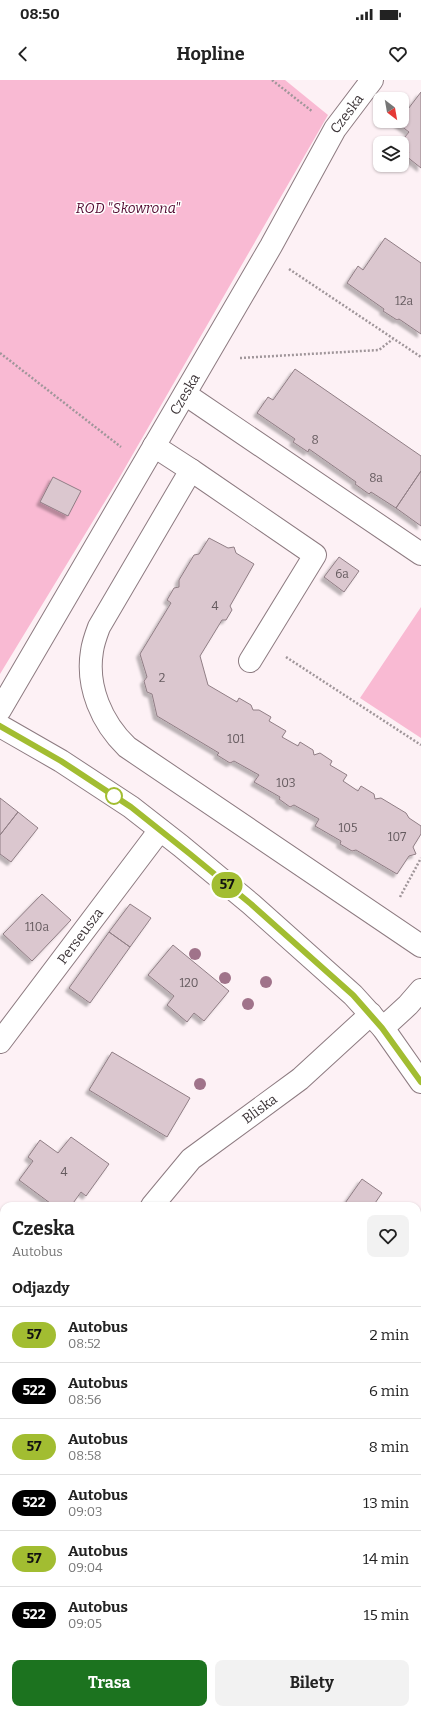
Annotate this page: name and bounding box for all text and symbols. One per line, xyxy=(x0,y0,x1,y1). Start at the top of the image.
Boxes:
text: 08:50 xyxy=(20,5,60,23)
icon: back xyxy=(12,43,34,65)
text: Hopline xyxy=(176,43,245,65)
icon: heart xyxy=(387,43,409,65)
street label: Czeska xyxy=(327,91,368,137)
north arrow xyxy=(373,92,409,128)
map controls xyxy=(373,92,409,172)
button: layers xyxy=(373,136,409,172)
park label: ROD "Skowrona" xyxy=(76,200,181,217)
house number: 12a xyxy=(395,294,413,308)
street label: Czeska xyxy=(166,370,204,418)
house number: 8 xyxy=(311,433,319,447)
house number: 8a xyxy=(369,471,383,485)
house number: 6a xyxy=(335,567,349,581)
house number: 4 xyxy=(211,599,219,613)
house number: 2 xyxy=(159,671,165,685)
house number: 101 xyxy=(227,732,245,746)
house number: 103 xyxy=(276,776,296,790)
unlabelled marker xyxy=(105,787,123,805)
house number: 105 xyxy=(339,821,357,835)
house number: 107 xyxy=(388,830,406,844)
line badge: 57 xyxy=(209,872,245,898)
text: 57 xyxy=(220,876,234,893)
street label: Perseusza xyxy=(54,904,107,968)
house number: 110a xyxy=(25,920,49,934)
house number: 120 xyxy=(179,976,199,990)
street label: Bliska xyxy=(239,1091,281,1128)
house number: 4 xyxy=(60,1165,68,1179)
button: heart xyxy=(367,1215,409,1257)
text: Czeska xyxy=(12,1217,75,1240)
text: Autobus xyxy=(12,1244,63,1259)
text: Odjazdy xyxy=(12,1279,70,1297)
text: Autobus xyxy=(68,1318,128,1336)
text: 57 xyxy=(27,1326,41,1343)
text: 2 min xyxy=(370,1326,409,1344)
text: 08:52 xyxy=(68,1336,101,1351)
text: Autobus xyxy=(68,1374,128,1392)
text: 522 xyxy=(22,1382,46,1399)
text: 6 min xyxy=(369,1382,409,1400)
text: 08:56 xyxy=(68,1392,101,1407)
text: Autobus xyxy=(68,1430,128,1448)
text: 57 xyxy=(27,1438,41,1455)
text: 8 min xyxy=(369,1438,409,1456)
text: 08:58 xyxy=(68,1448,102,1463)
text: Autobus xyxy=(68,1486,128,1504)
text: 522 xyxy=(22,1494,46,1511)
text: 13 min xyxy=(363,1494,409,1512)
text: 09:03 xyxy=(68,1504,102,1519)
text: Autobus xyxy=(68,1542,128,1560)
text: 57 xyxy=(27,1550,41,1567)
text: 14 min xyxy=(363,1550,409,1568)
text: 09:04 xyxy=(68,1560,103,1575)
text: Autobus xyxy=(68,1598,128,1616)
text: 522 xyxy=(22,1606,46,1623)
text: 15 min xyxy=(364,1606,409,1624)
text: 09:05 xyxy=(68,1616,102,1631)
button: Trasa xyxy=(12,1660,207,1706)
button: Bilety xyxy=(215,1660,409,1706)

